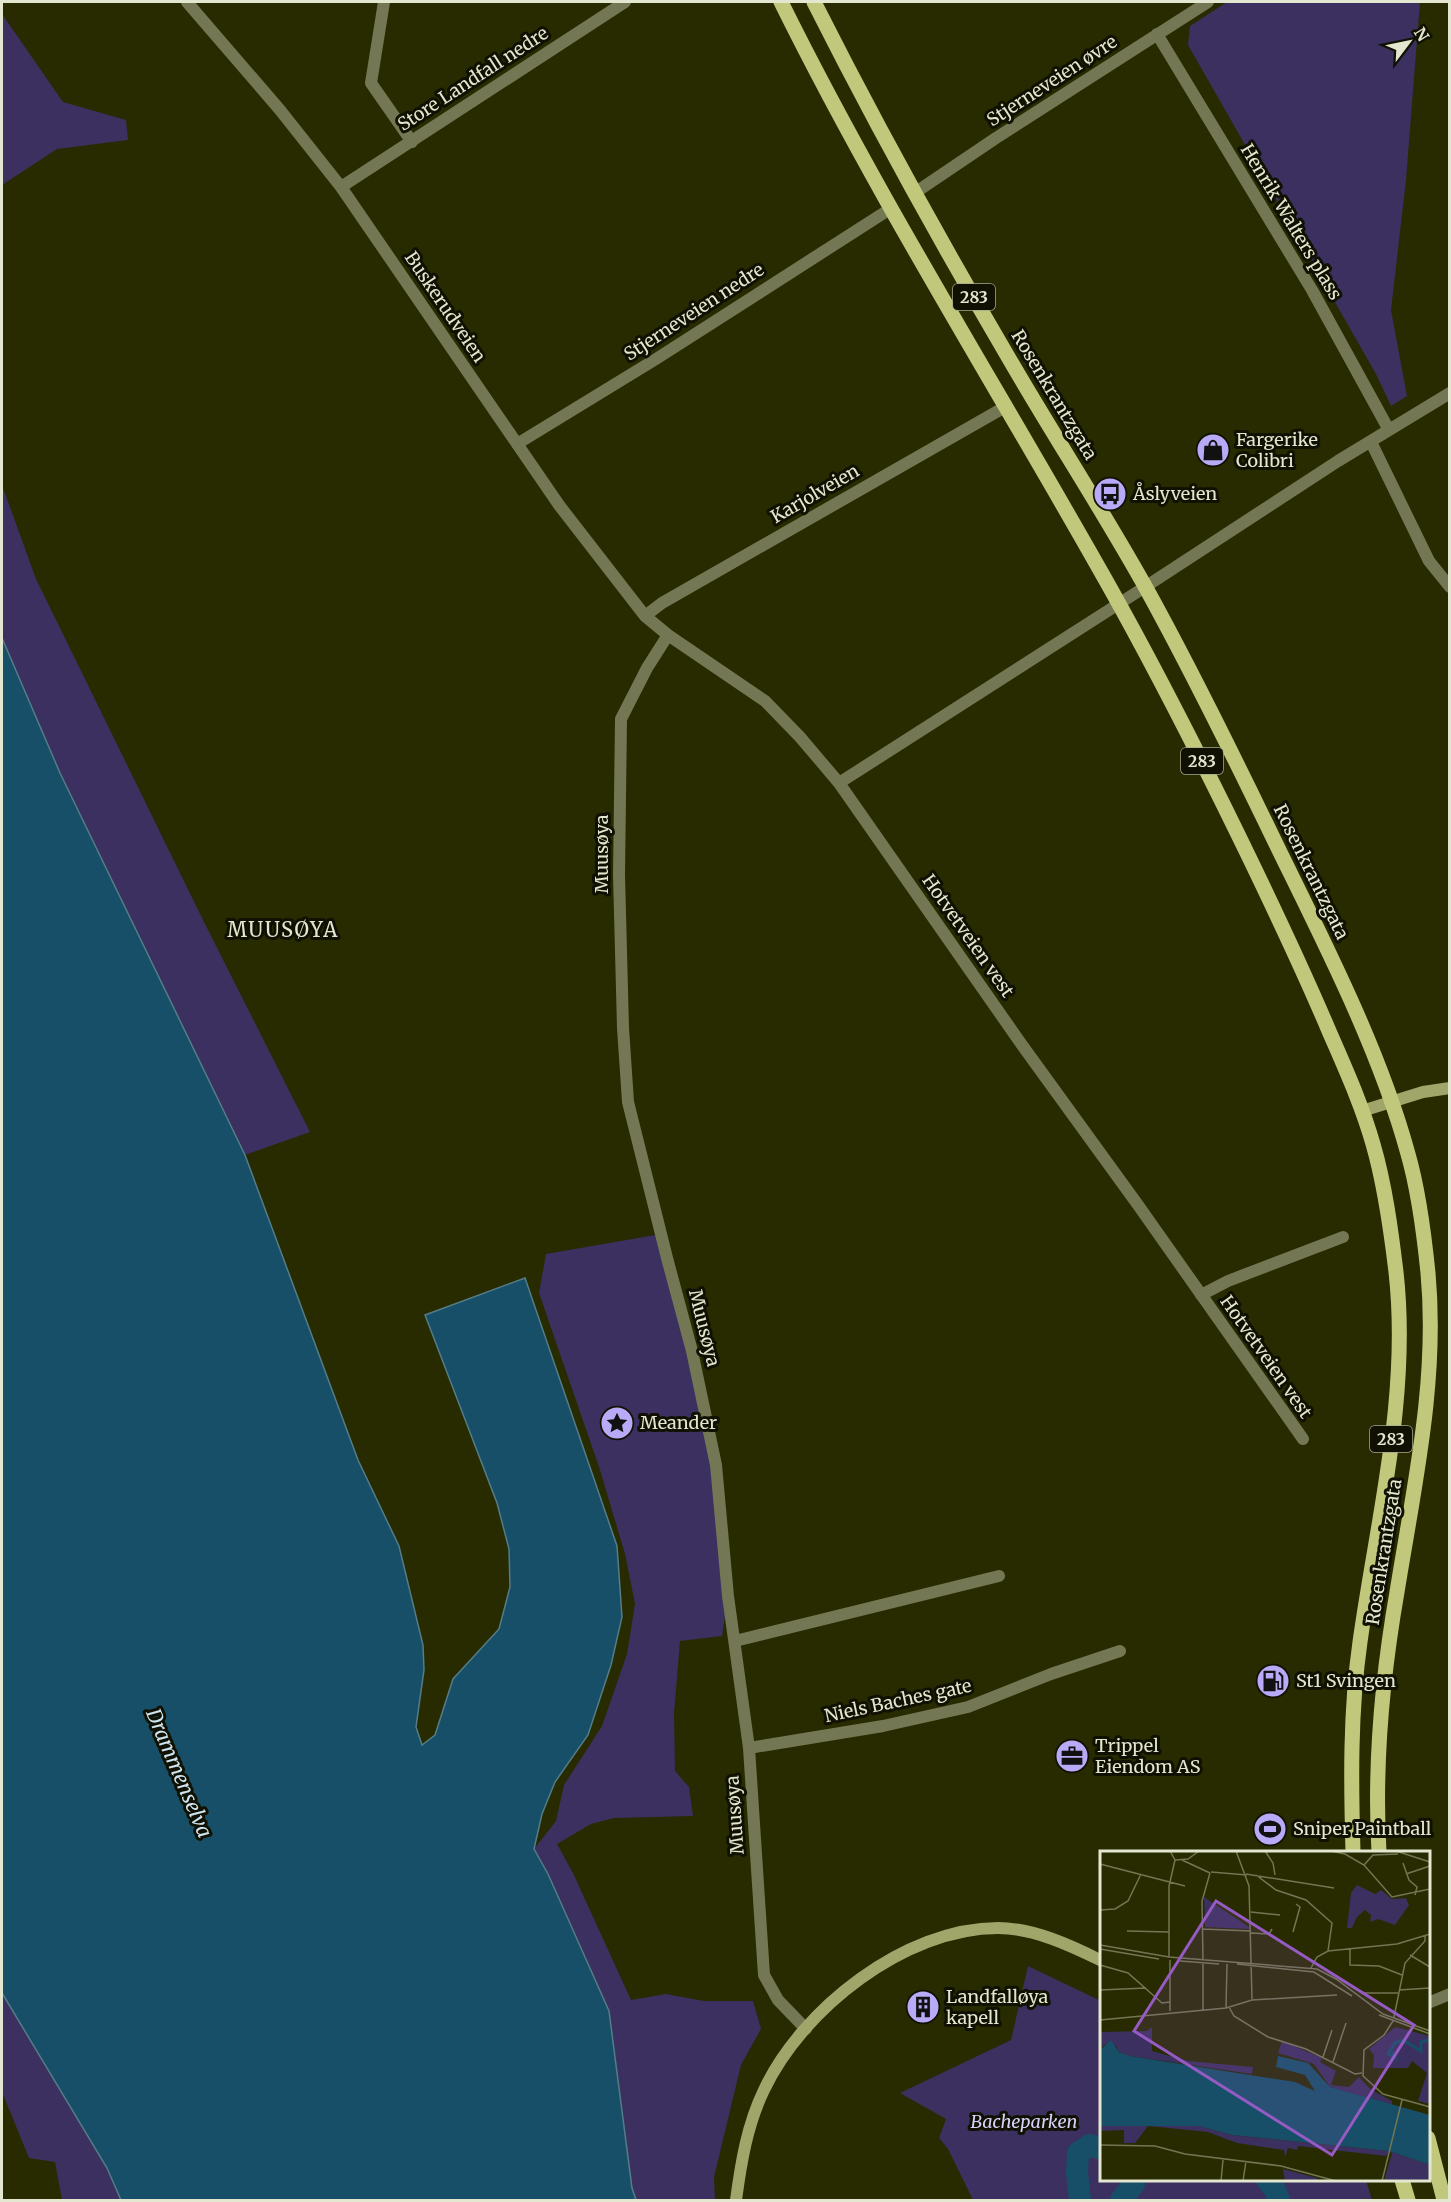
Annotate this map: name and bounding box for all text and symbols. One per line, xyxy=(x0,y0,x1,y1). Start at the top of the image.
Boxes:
north arrow xyxy=(1379,12,1439,72)
street label: Store Landfall nedre xyxy=(393,21,552,136)
text: N xyxy=(1410,23,1434,45)
street label: Stjerneveien øvre xyxy=(982,30,1121,131)
street label: Henrik Walters plass xyxy=(1236,139,1347,304)
street label: Buskerudveien xyxy=(400,247,491,367)
street label: Stjerneveien nedre xyxy=(619,258,768,365)
road number: 283 xyxy=(953,284,995,310)
street label: Rosenkrantzgata xyxy=(1007,326,1102,464)
place label: Fargerike Colibri xyxy=(1236,428,1318,472)
shop icon: Fargerike Colibri xyxy=(1195,432,1231,468)
street label: Karjolveien xyxy=(766,459,863,528)
bus stop icon: Åslyveien xyxy=(1092,476,1128,512)
place label: Åslyveien xyxy=(1132,482,1217,505)
road number: 283 xyxy=(1181,748,1223,774)
street label: Rosenkrantzgata xyxy=(1269,800,1354,943)
street label: Muusøya xyxy=(590,814,613,893)
street label: Hotvetveien vest xyxy=(917,870,1019,1002)
district label: MUUSØYA xyxy=(227,917,339,942)
street label: Muusøya xyxy=(684,1287,725,1369)
street label: Hotvetveien vest xyxy=(1215,1291,1317,1423)
place icon: Meander xyxy=(599,1405,635,1441)
place label: Meander xyxy=(640,1411,717,1434)
road number: 283 xyxy=(1370,1426,1412,1452)
street label: Rosenkrantzgata xyxy=(1361,1477,1406,1627)
fuel station icon: St1 Svingen xyxy=(1255,1663,1291,1699)
place label: St1 Svingen xyxy=(1296,1669,1396,1692)
street label: Niels Baches gate xyxy=(822,1674,973,1727)
water label: Drammenselva xyxy=(141,1704,218,1841)
place label: Trippel Eiendom AS xyxy=(1095,1734,1201,1778)
office icon: Trippel Eiendom AS xyxy=(1054,1738,1090,1774)
street label: Muusøya xyxy=(720,1775,749,1855)
sports icon: Sniper Paintball xyxy=(1252,1811,1288,1847)
place label: Sniper Paintball xyxy=(1293,1817,1432,1840)
inset map xyxy=(1100,1851,1430,2181)
place label: Landfalløya kapell xyxy=(946,1985,1049,2029)
building icon: Landfalløya kapell xyxy=(905,1989,941,2025)
park label: Bacheparken xyxy=(971,2110,1077,2133)

